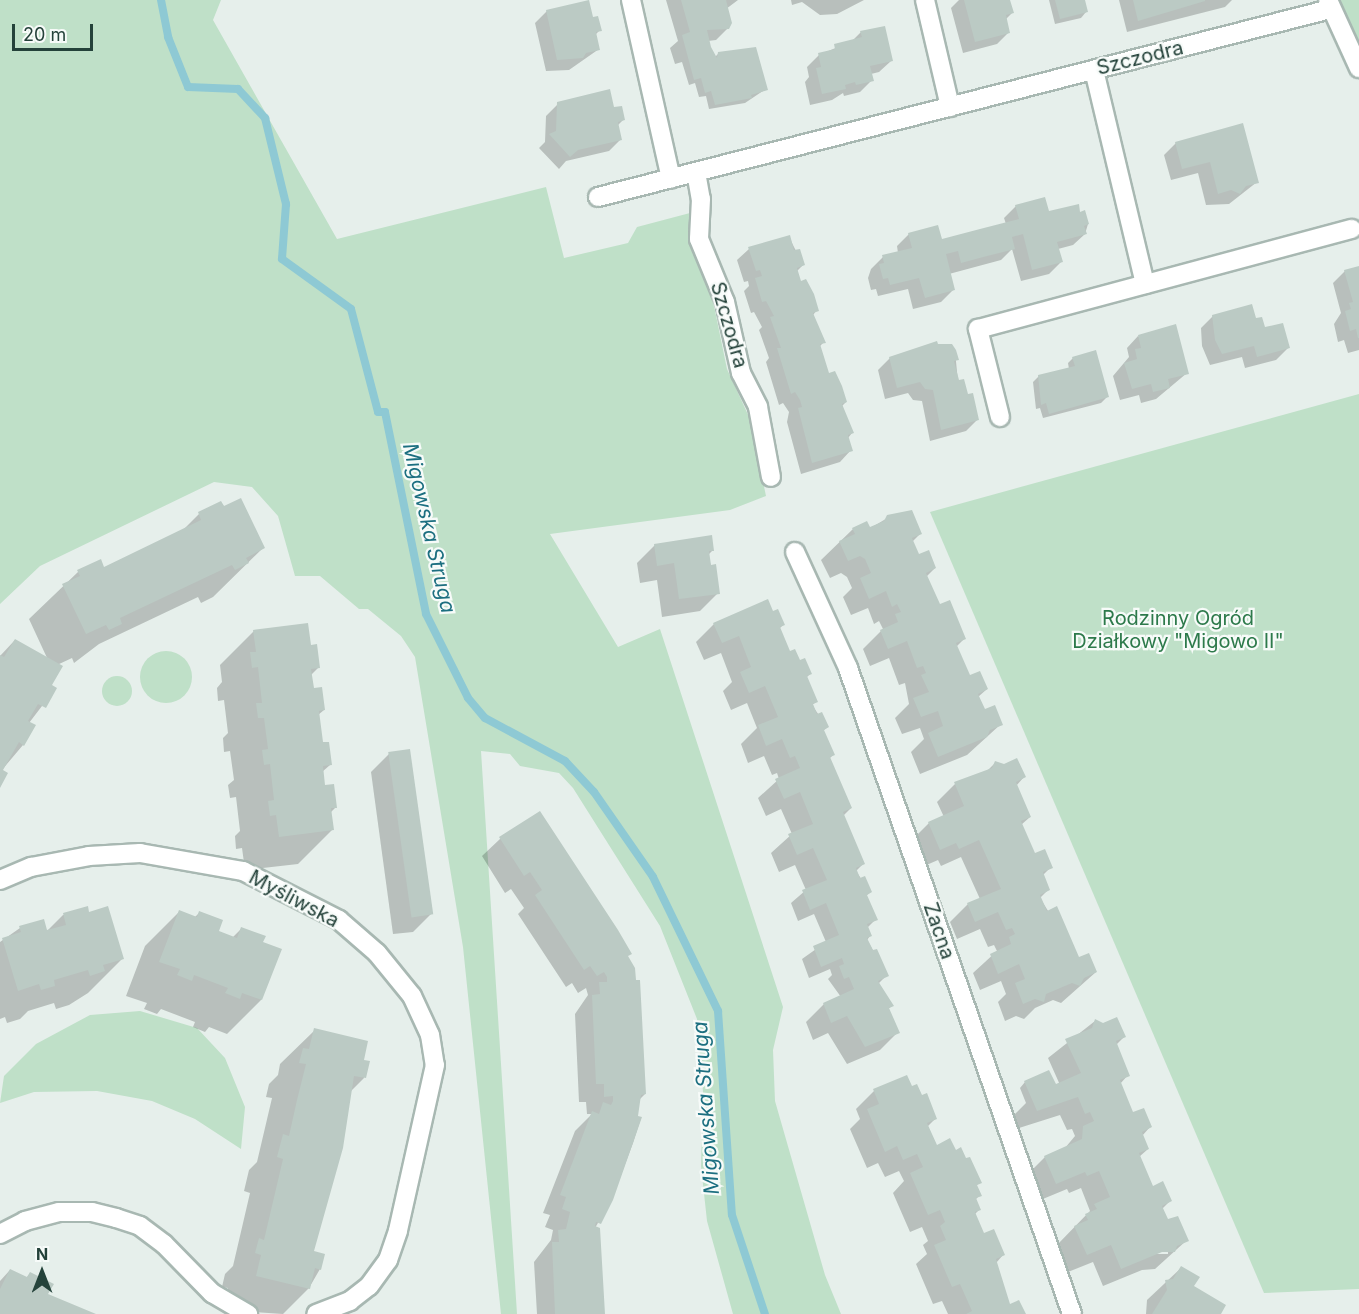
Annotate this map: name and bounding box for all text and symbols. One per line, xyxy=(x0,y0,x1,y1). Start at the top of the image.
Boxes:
scale bar xyxy=(15,12,96,50)
text: 20 m xyxy=(23,24,66,45)
street label: Szczodra xyxy=(1094,36,1186,80)
street label: Szczodra xyxy=(705,279,753,371)
water label: Migowska Struga xyxy=(397,441,461,615)
park label: Rodzinny Ogród Działkowy "Migowo II" xyxy=(1072,607,1284,654)
street label: Myśliwska xyxy=(245,865,343,933)
street label: Zacna xyxy=(918,900,960,962)
water label: Migowska Struga xyxy=(687,1020,725,1196)
north arrow xyxy=(12,1242,72,1302)
text: N xyxy=(36,1244,48,1264)

